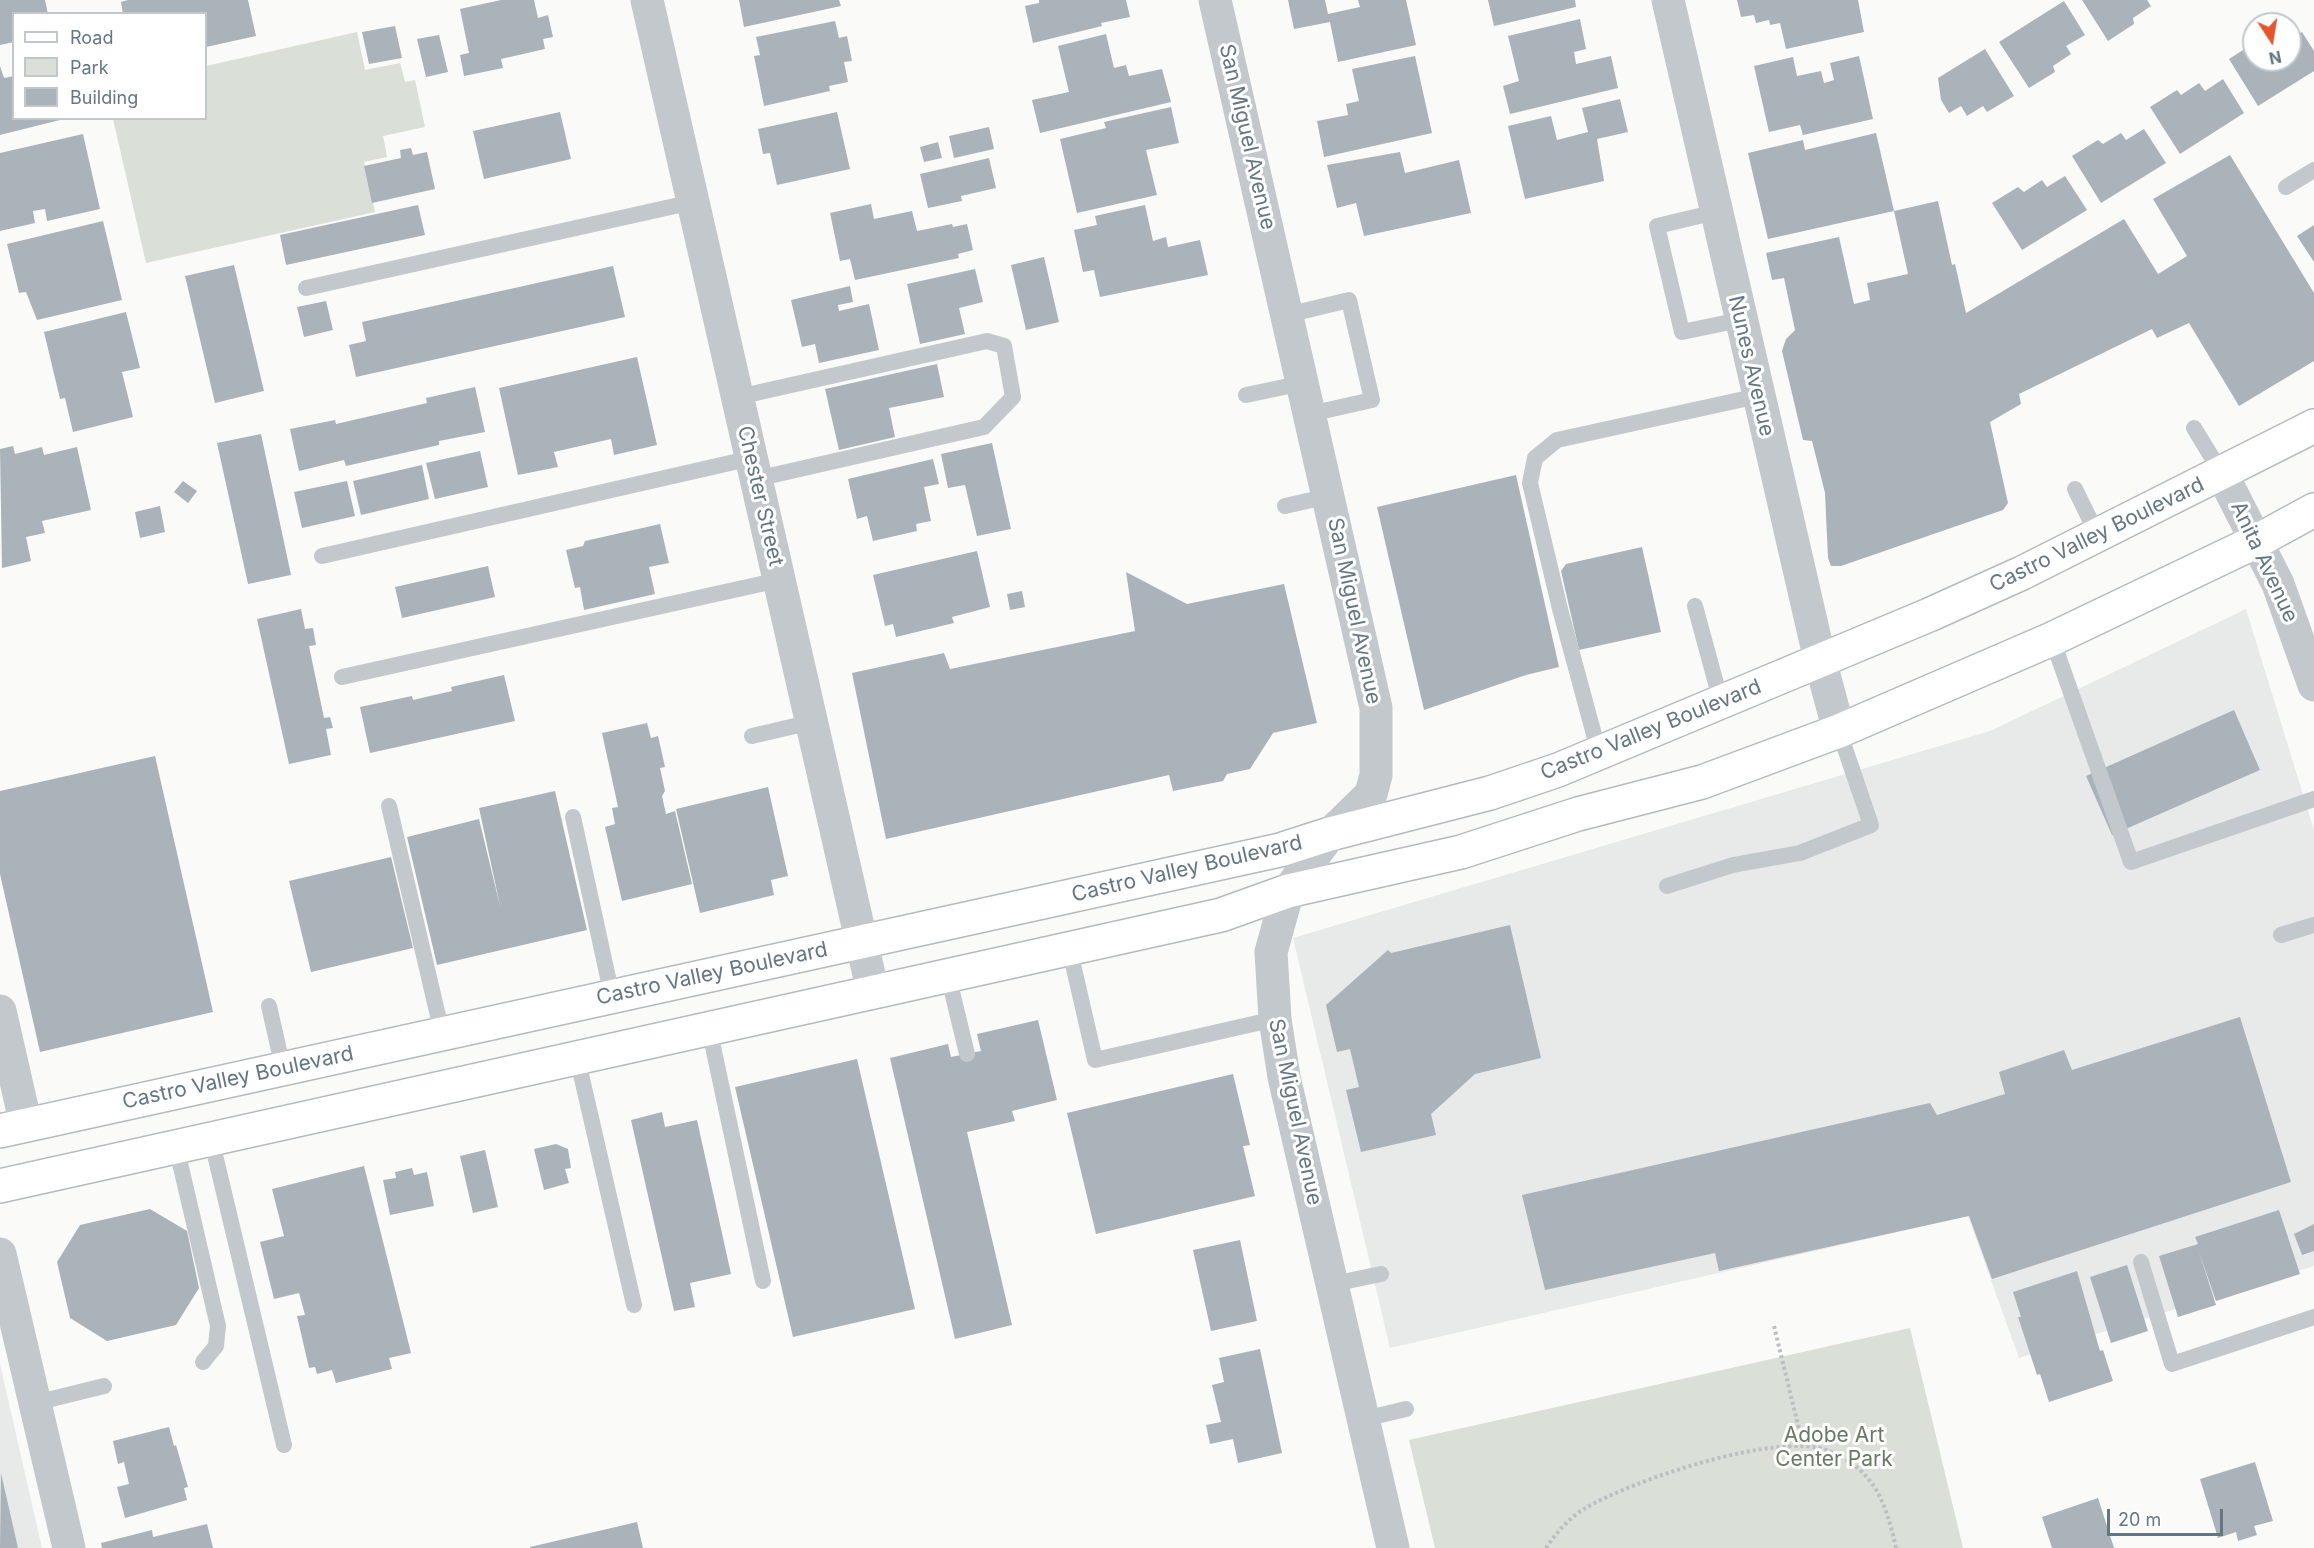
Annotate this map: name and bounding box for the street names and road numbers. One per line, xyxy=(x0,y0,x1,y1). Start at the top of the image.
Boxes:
street label: San Miguel Avenue xyxy=(1213,42,1281,232)
street label: Nunes Avenue xyxy=(1723,293,1779,439)
street label: Chester Street xyxy=(732,423,788,569)
street label: Castro Valley Boulevard xyxy=(1986,472,2208,598)
street label: Anita Avenue xyxy=(2225,498,2303,626)
street label: San Miguel Avenue xyxy=(1322,515,1386,707)
street label: Castro Valley Boulevard xyxy=(1537,674,1765,786)
street label: Castro Valley Boulevard xyxy=(1069,830,1305,908)
street label: Castro Valley Boulevard xyxy=(594,937,830,1011)
street label: San Miguel Avenue xyxy=(1263,1016,1327,1208)
street label: Castro Valley Boulevard xyxy=(120,1041,356,1115)

